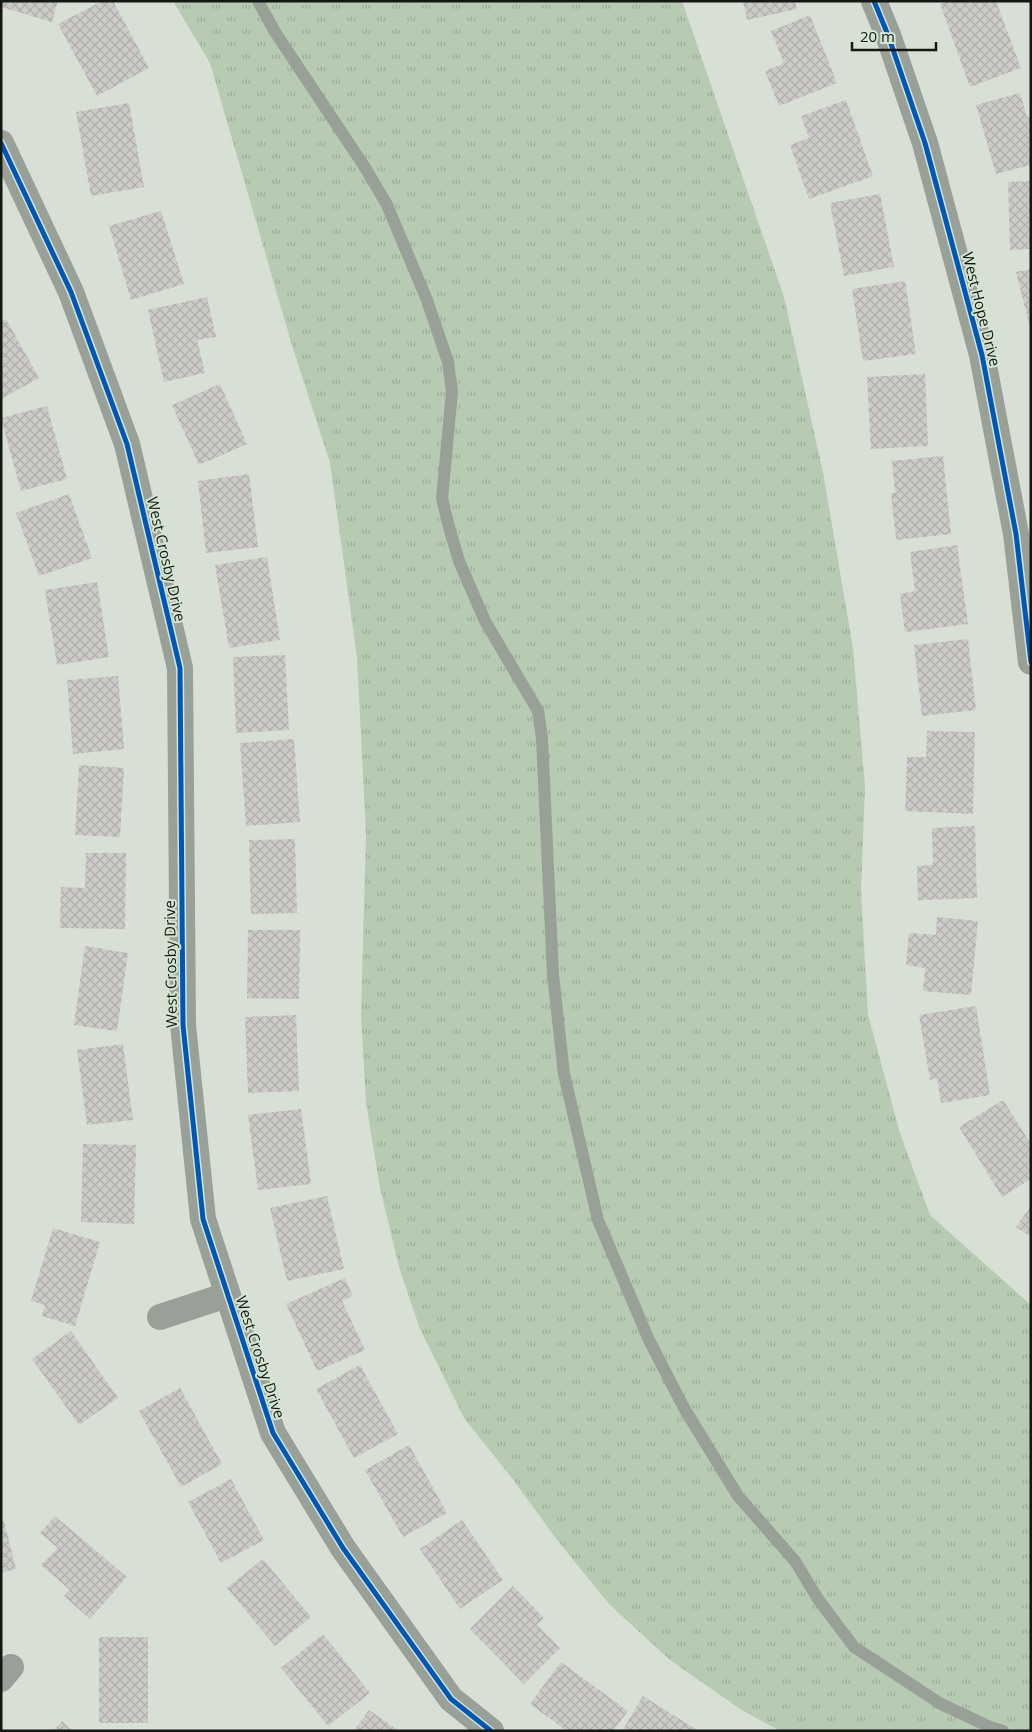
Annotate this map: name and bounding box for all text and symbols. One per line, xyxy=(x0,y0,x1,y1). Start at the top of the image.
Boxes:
scale bar xyxy=(852,20,936,52)
text: 20 m xyxy=(860,26,895,46)
street label: West Hope Drive xyxy=(958,250,1006,368)
street label: West Crosby Drive xyxy=(143,495,191,623)
street label: West Crosby Drive xyxy=(159,900,181,1028)
street label: West Crosby Drive xyxy=(232,1293,290,1421)

